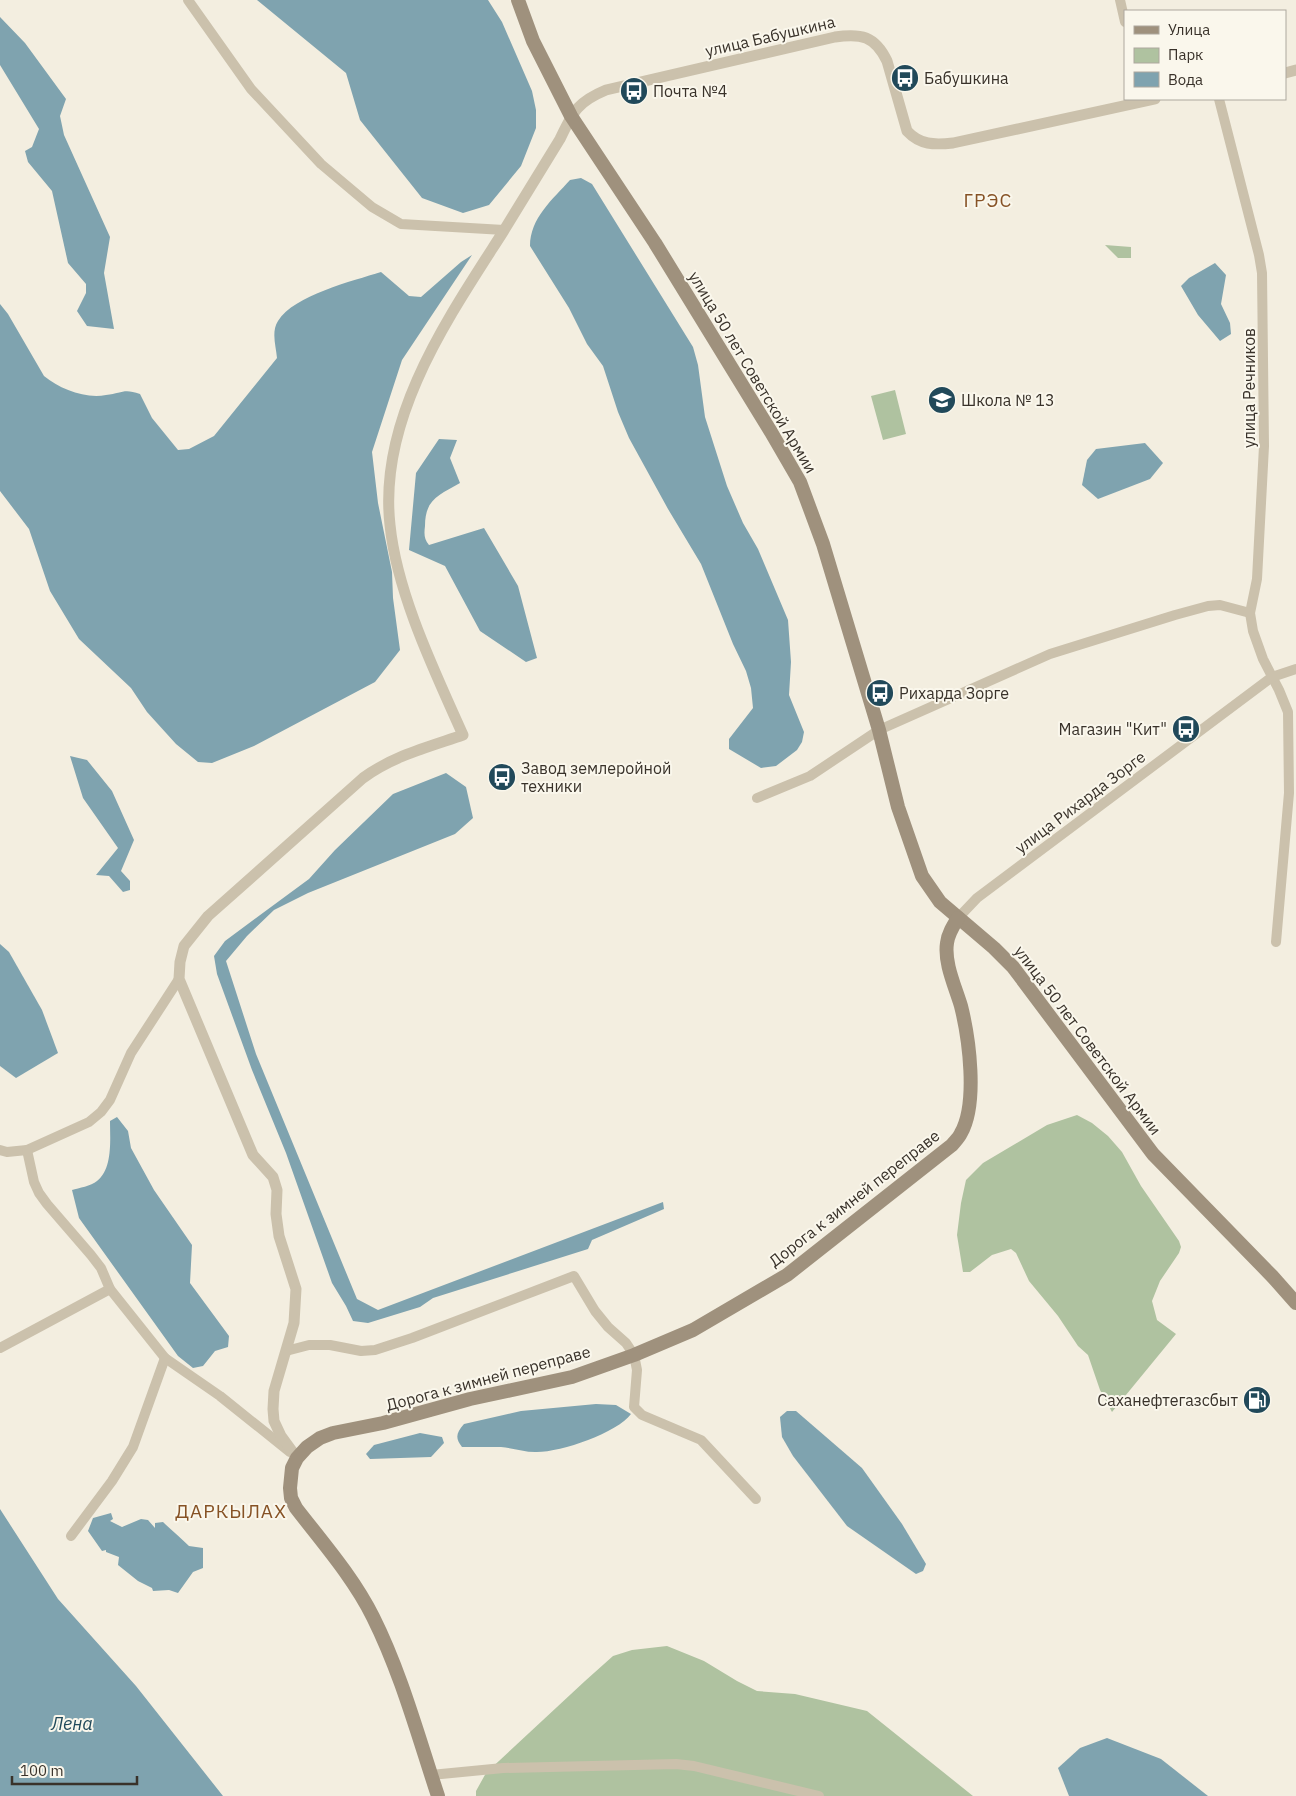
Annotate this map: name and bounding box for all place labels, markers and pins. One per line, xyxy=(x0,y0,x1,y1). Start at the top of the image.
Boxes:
bus stop icon: Бабушкина xyxy=(890,63,920,93)
place label: Бабушкина xyxy=(924,68,1009,88)
bus stop icon: Почта №4 xyxy=(619,76,649,106)
place label: Почта №4 xyxy=(653,81,727,101)
school or university icon: Школа № 13 xyxy=(927,385,957,415)
place label: Школа № 13 xyxy=(961,390,1055,410)
bus stop icon: Рихарда Зорге xyxy=(865,678,895,708)
place label: Рихарда Зорге xyxy=(899,683,1009,703)
bus stop icon: Магазин "Кит" xyxy=(1171,714,1201,744)
place label: Магазин "Кит" xyxy=(1058,719,1167,739)
place label: Завод землеройной техники xyxy=(521,758,671,796)
bus stop icon: Завод землеройной техники xyxy=(487,762,517,792)
fuel station icon: Саханефтегазсбыт xyxy=(1242,1385,1272,1415)
place label: Саханефтегазсбыт xyxy=(1097,1390,1238,1410)

